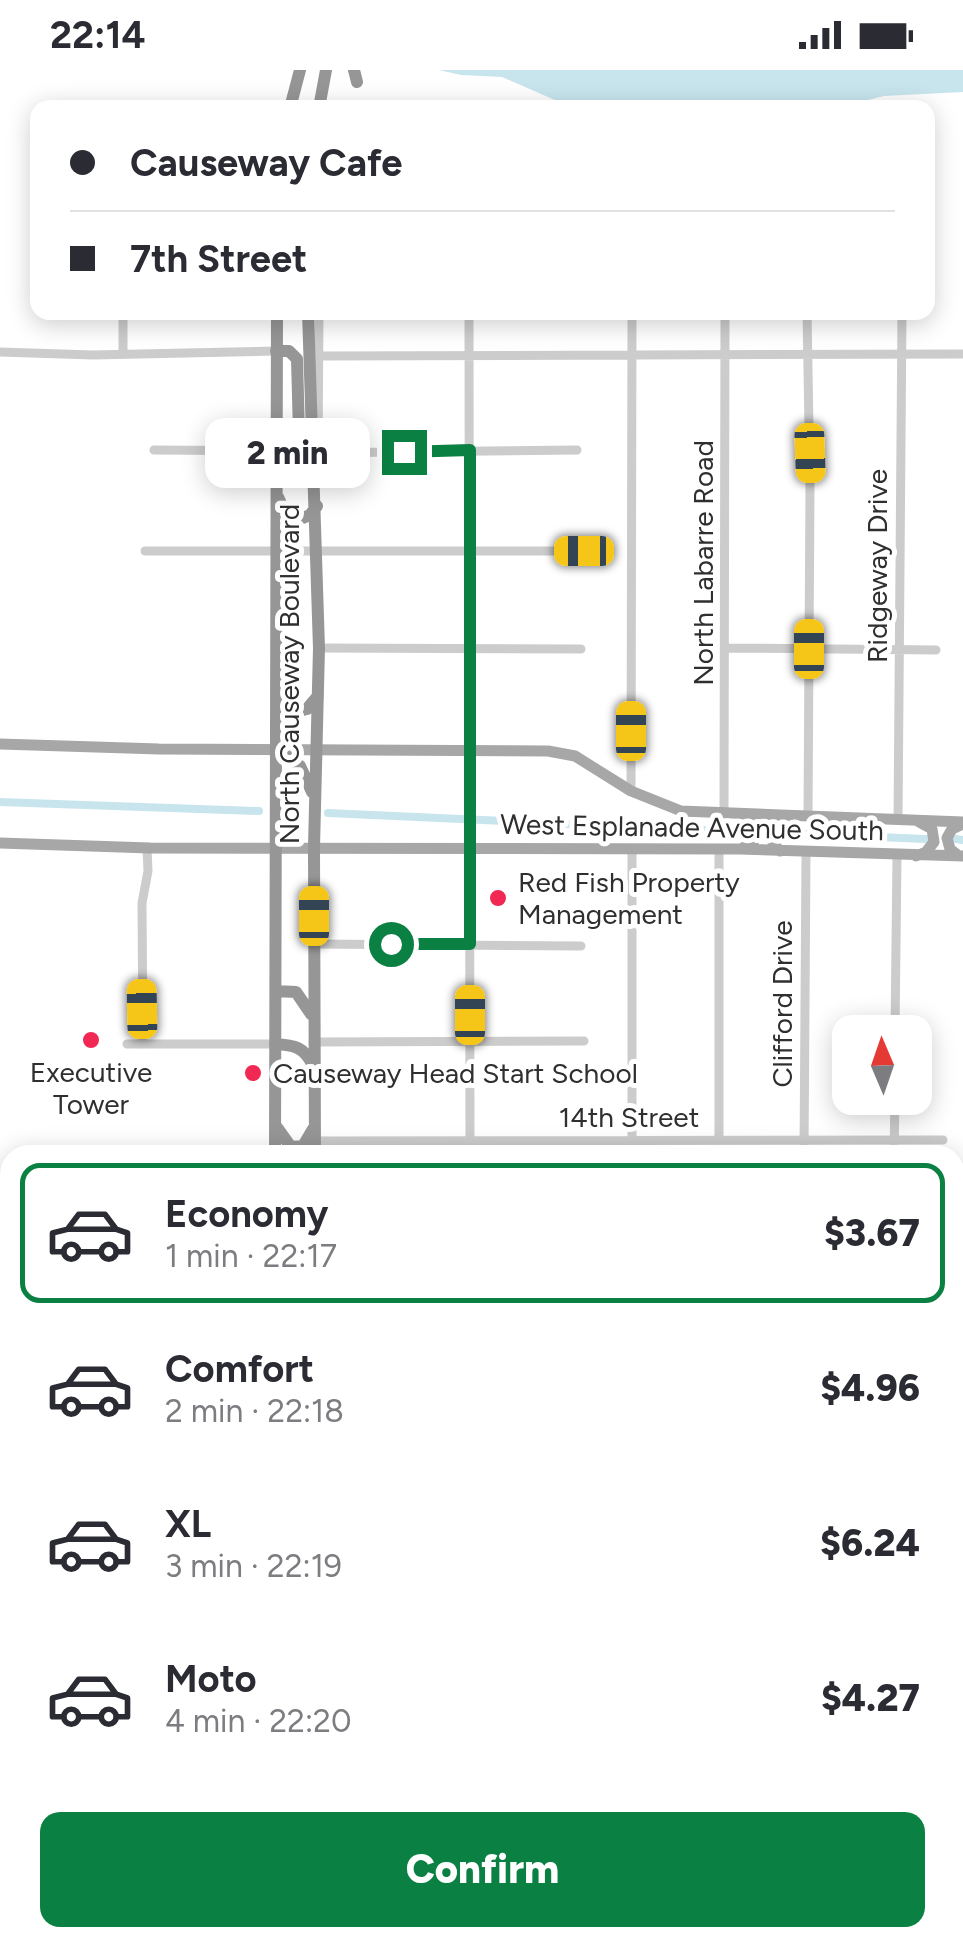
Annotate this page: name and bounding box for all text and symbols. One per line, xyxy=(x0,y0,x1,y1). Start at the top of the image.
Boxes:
text: 22:14 xyxy=(50,12,146,58)
text: Causeway Cafe xyxy=(130,140,402,186)
text: 7th Street xyxy=(130,236,307,282)
callout: 2 min xyxy=(204,417,369,487)
car xyxy=(794,422,826,484)
route end xyxy=(382,430,427,475)
text: 2 min xyxy=(247,434,328,472)
street label: North Labarre Road xyxy=(686,440,720,686)
street label: Ridgeway Drive xyxy=(860,469,894,663)
street label: North Causeway Boulevard xyxy=(272,504,306,844)
car xyxy=(554,536,614,566)
car xyxy=(794,619,824,679)
car xyxy=(616,701,646,761)
street label: West Esplanade Avenue South xyxy=(500,807,884,847)
place label: Red Fish Property Management xyxy=(518,865,740,931)
car xyxy=(299,886,329,946)
marker: Red Fish Property Management xyxy=(487,887,509,909)
street label: Clifford Drive xyxy=(765,920,799,1088)
route start xyxy=(369,922,414,967)
car xyxy=(126,979,158,1039)
car xyxy=(455,985,485,1045)
north arrow xyxy=(832,1015,932,1115)
map controls xyxy=(832,1015,932,1115)
marker: Executive Tower xyxy=(80,1029,102,1051)
place label: Executive Tower xyxy=(30,1055,152,1121)
place label: Causeway Head Start School xyxy=(273,1056,638,1090)
marker: Causeway Head Start School xyxy=(242,1062,264,1084)
street label: 14th Street xyxy=(559,1100,699,1134)
icon: car xyxy=(45,1188,135,1278)
text: Economy xyxy=(165,1191,328,1237)
text: $3.67 xyxy=(824,1210,920,1256)
text: 1 min · 22:17 xyxy=(165,1237,337,1275)
icon: car xyxy=(45,1343,135,1433)
text: Comfort xyxy=(165,1346,314,1392)
text: $4.96 xyxy=(820,1365,920,1411)
text: 2 min · 22:18 xyxy=(165,1392,344,1430)
icon: car xyxy=(45,1498,135,1588)
text: XL xyxy=(165,1501,211,1547)
text: $6.24 xyxy=(820,1520,920,1566)
text: 3 min · 22:19 xyxy=(165,1547,342,1585)
icon: car xyxy=(45,1653,135,1743)
text: Moto xyxy=(165,1656,257,1702)
text: $4.27 xyxy=(821,1675,920,1721)
text: 4 min · 22:20 xyxy=(165,1702,352,1740)
button: Confirm xyxy=(40,1812,925,1927)

